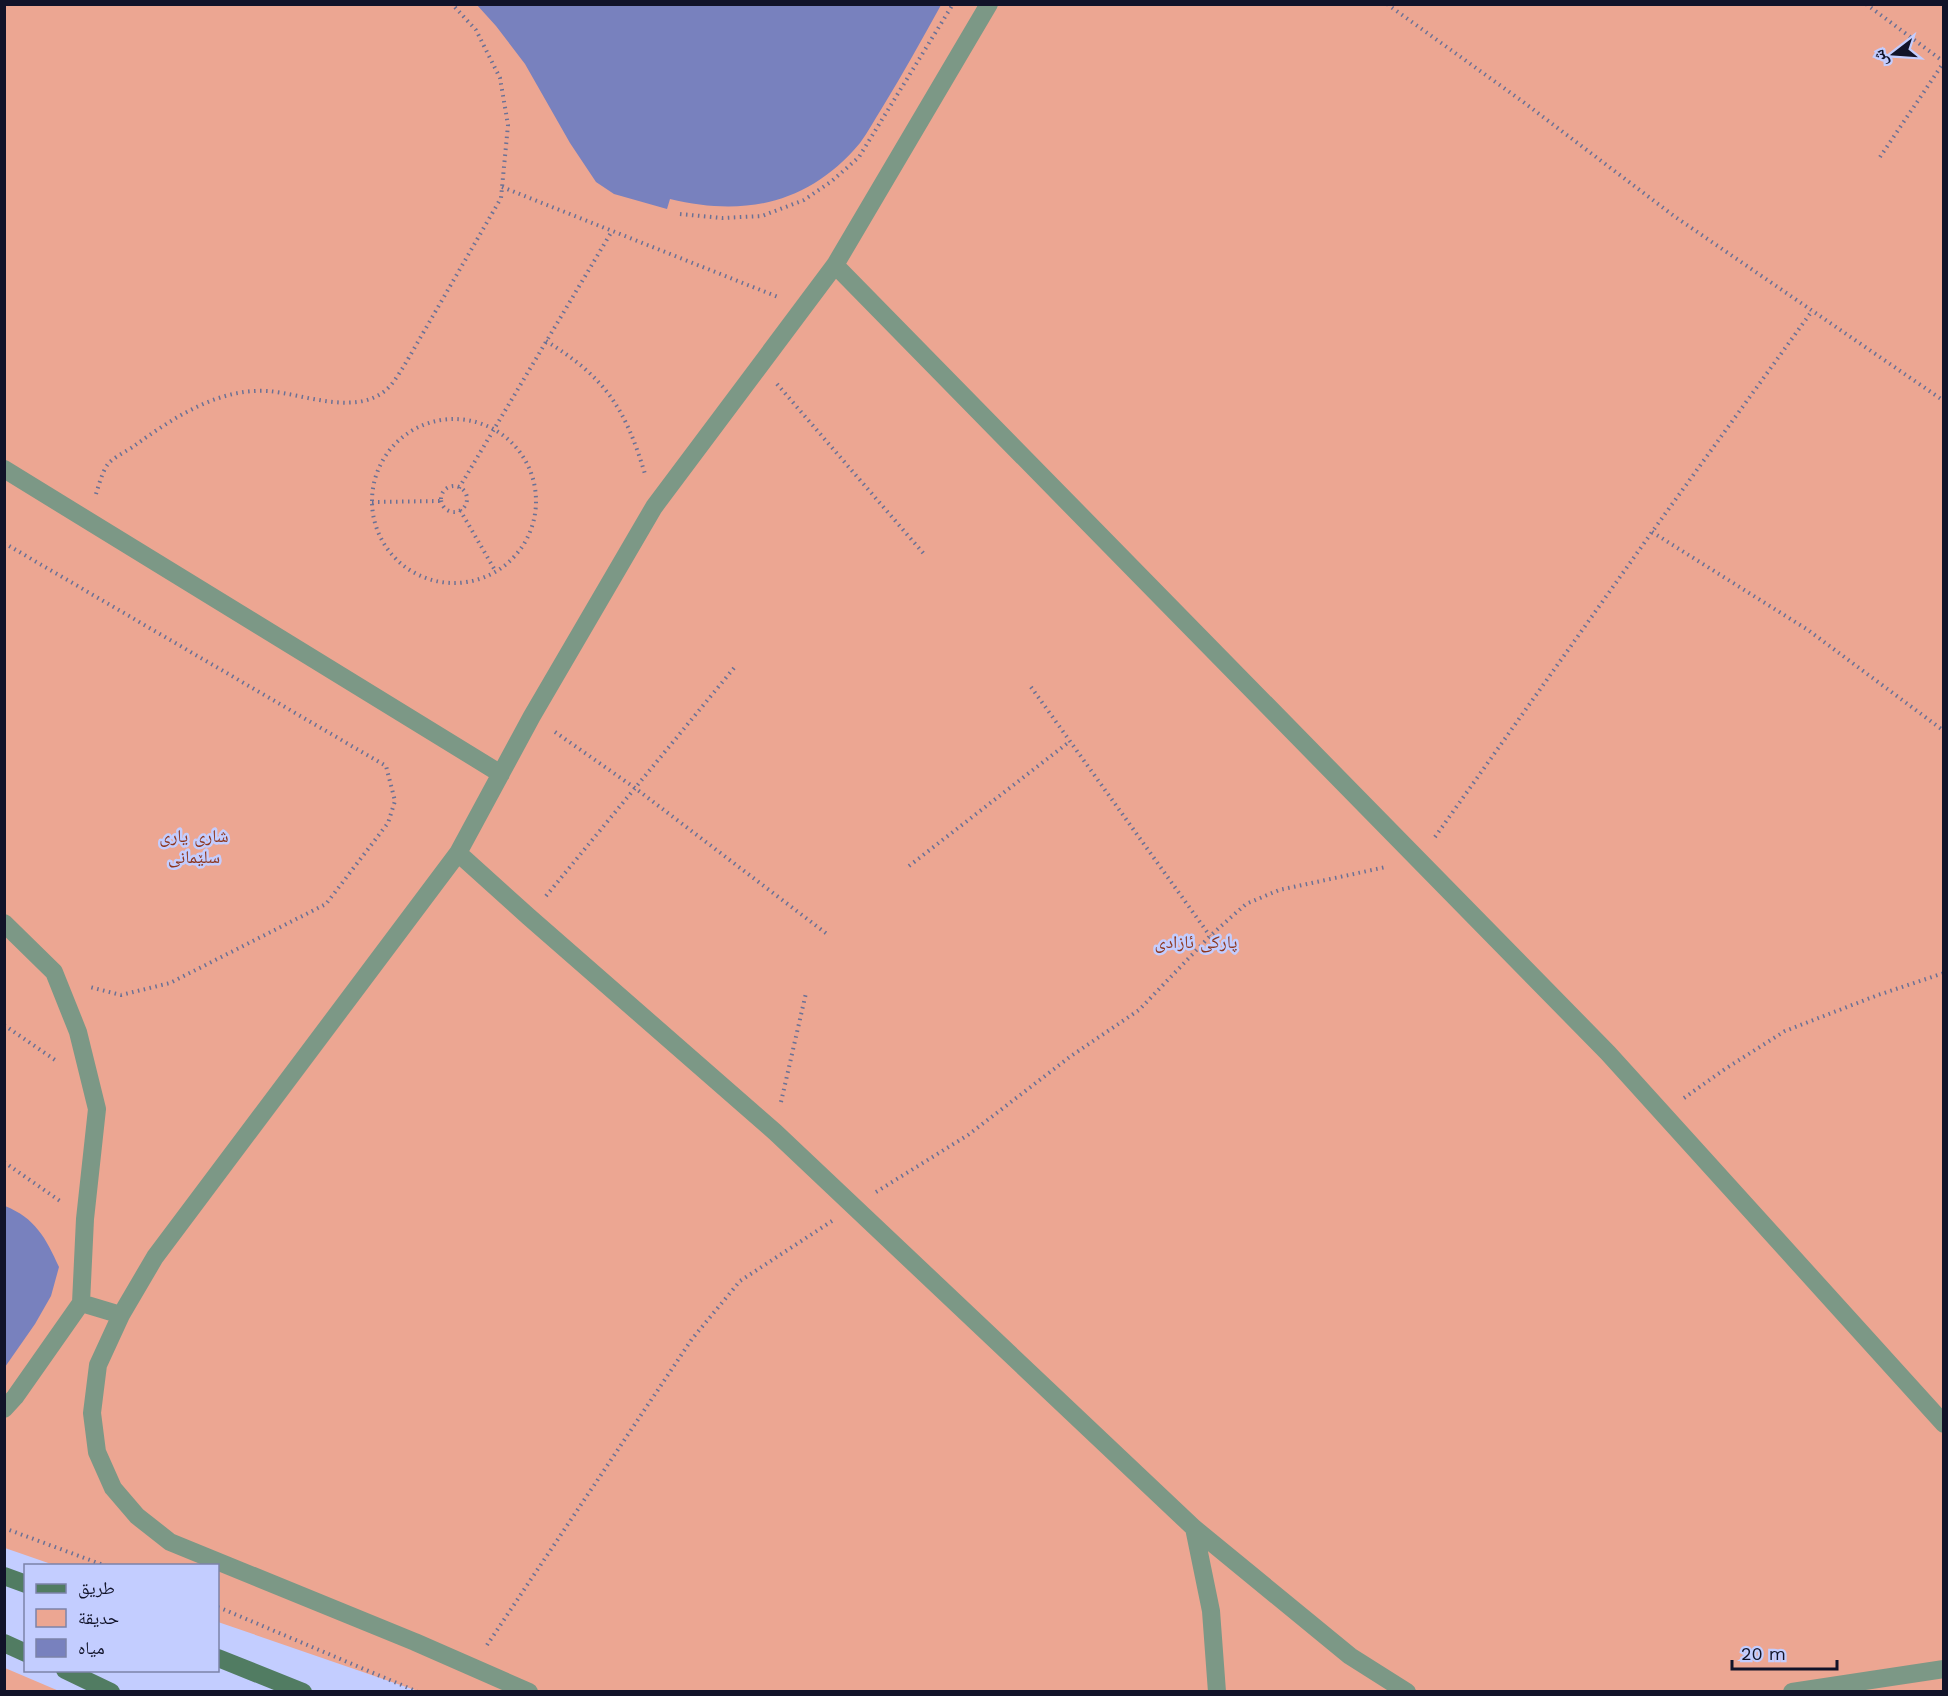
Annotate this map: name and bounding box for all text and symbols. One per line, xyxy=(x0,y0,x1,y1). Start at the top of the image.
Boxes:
north arrow xyxy=(1864,24,1924,84)
text: ش xyxy=(1869,47,1892,69)
park label: شاری یاری سلێمانی xyxy=(159,825,229,868)
park label: پارکی ئازادی xyxy=(1155,931,1237,953)
legend xyxy=(24,1564,219,1672)
text: طريق xyxy=(78,1577,115,1599)
text: حديقة xyxy=(78,1607,119,1628)
scale bar xyxy=(1732,1633,1837,1671)
text: مياه xyxy=(78,1637,105,1658)
text: 20 m xyxy=(1741,1643,1786,1664)

